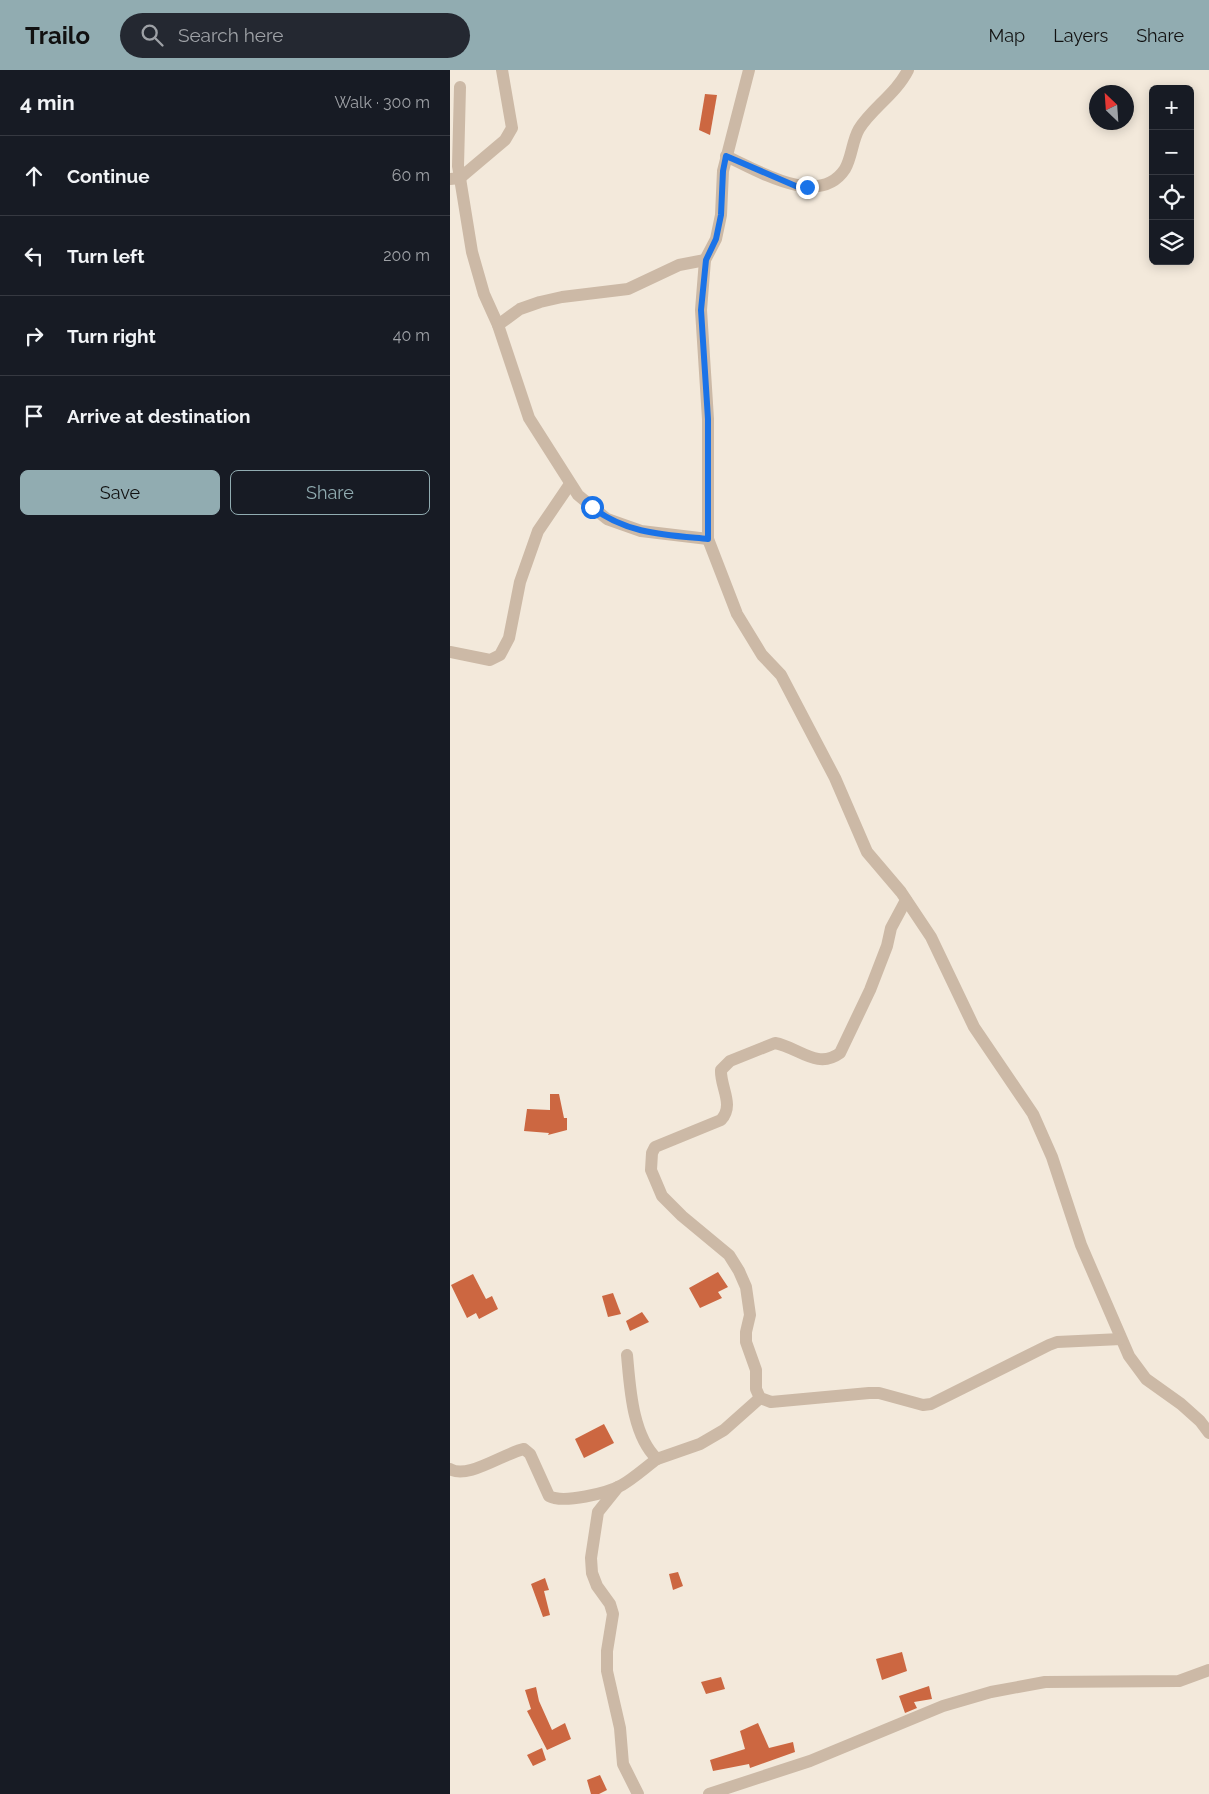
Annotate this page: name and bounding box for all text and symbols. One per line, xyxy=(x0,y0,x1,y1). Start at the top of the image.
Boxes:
search box xyxy=(120,13,470,58)
text: Trailo xyxy=(25,21,90,50)
icon: search xyxy=(138,21,166,49)
text: Search here xyxy=(178,24,283,46)
text: Map xyxy=(989,25,1025,46)
text: Layers xyxy=(1053,25,1108,46)
text: Share xyxy=(1136,25,1184,46)
north arrow xyxy=(1089,85,1134,130)
map controls xyxy=(1149,85,1194,265)
button: + xyxy=(1149,85,1194,130)
text: 4 min xyxy=(20,90,75,115)
text: Walk · 300 m xyxy=(334,93,430,112)
button: − xyxy=(1149,130,1194,175)
icon: ahead xyxy=(20,162,48,190)
text: Continue xyxy=(67,165,150,187)
text: 60 m xyxy=(392,166,430,185)
button: locate xyxy=(1149,175,1194,220)
route end xyxy=(796,176,819,199)
button: layers xyxy=(1149,220,1194,265)
icon: left xyxy=(20,242,48,270)
text: Turn left xyxy=(67,245,144,267)
text: 200 m xyxy=(383,246,430,265)
icon: right xyxy=(20,322,48,350)
text: Turn right xyxy=(67,325,156,347)
text: 40 m xyxy=(393,326,430,345)
icon: arrive xyxy=(20,402,48,430)
text: Arrive at destination xyxy=(67,405,251,427)
button: Save xyxy=(20,470,220,515)
button: Share xyxy=(230,470,430,515)
route start xyxy=(581,496,604,519)

